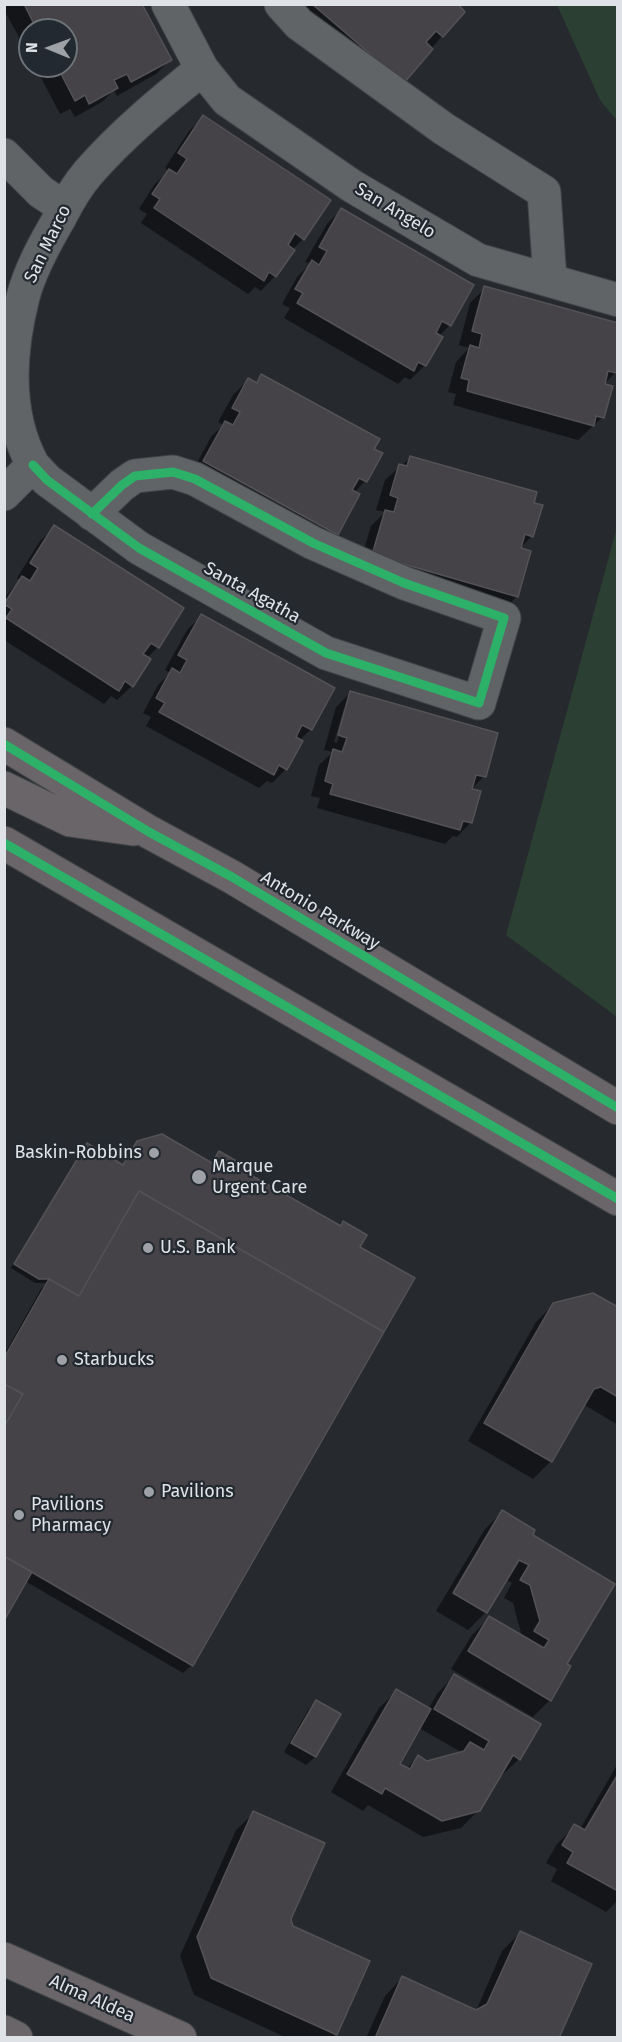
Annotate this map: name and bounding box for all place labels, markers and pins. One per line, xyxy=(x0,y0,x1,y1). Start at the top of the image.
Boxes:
place label: Baskin-Robbins xyxy=(14,1142,142,1164)
marker: Baskin-Robbins xyxy=(147,1146,161,1160)
place label: Marque Urgent Care xyxy=(212,1156,307,1198)
marker: Marque Urgent Care xyxy=(190,1168,208,1186)
place label: U.S. Bank xyxy=(160,1237,235,1259)
marker: U.S. Bank xyxy=(141,1241,155,1255)
place label: Starbucks xyxy=(74,1349,154,1371)
marker: Starbucks xyxy=(55,1353,69,1367)
place label: Pavilions xyxy=(161,1481,234,1503)
marker: Pavilions xyxy=(142,1485,156,1499)
place label: Pavilions Pharmacy xyxy=(31,1494,111,1537)
marker: Pavilions Pharmacy xyxy=(12,1508,26,1522)

